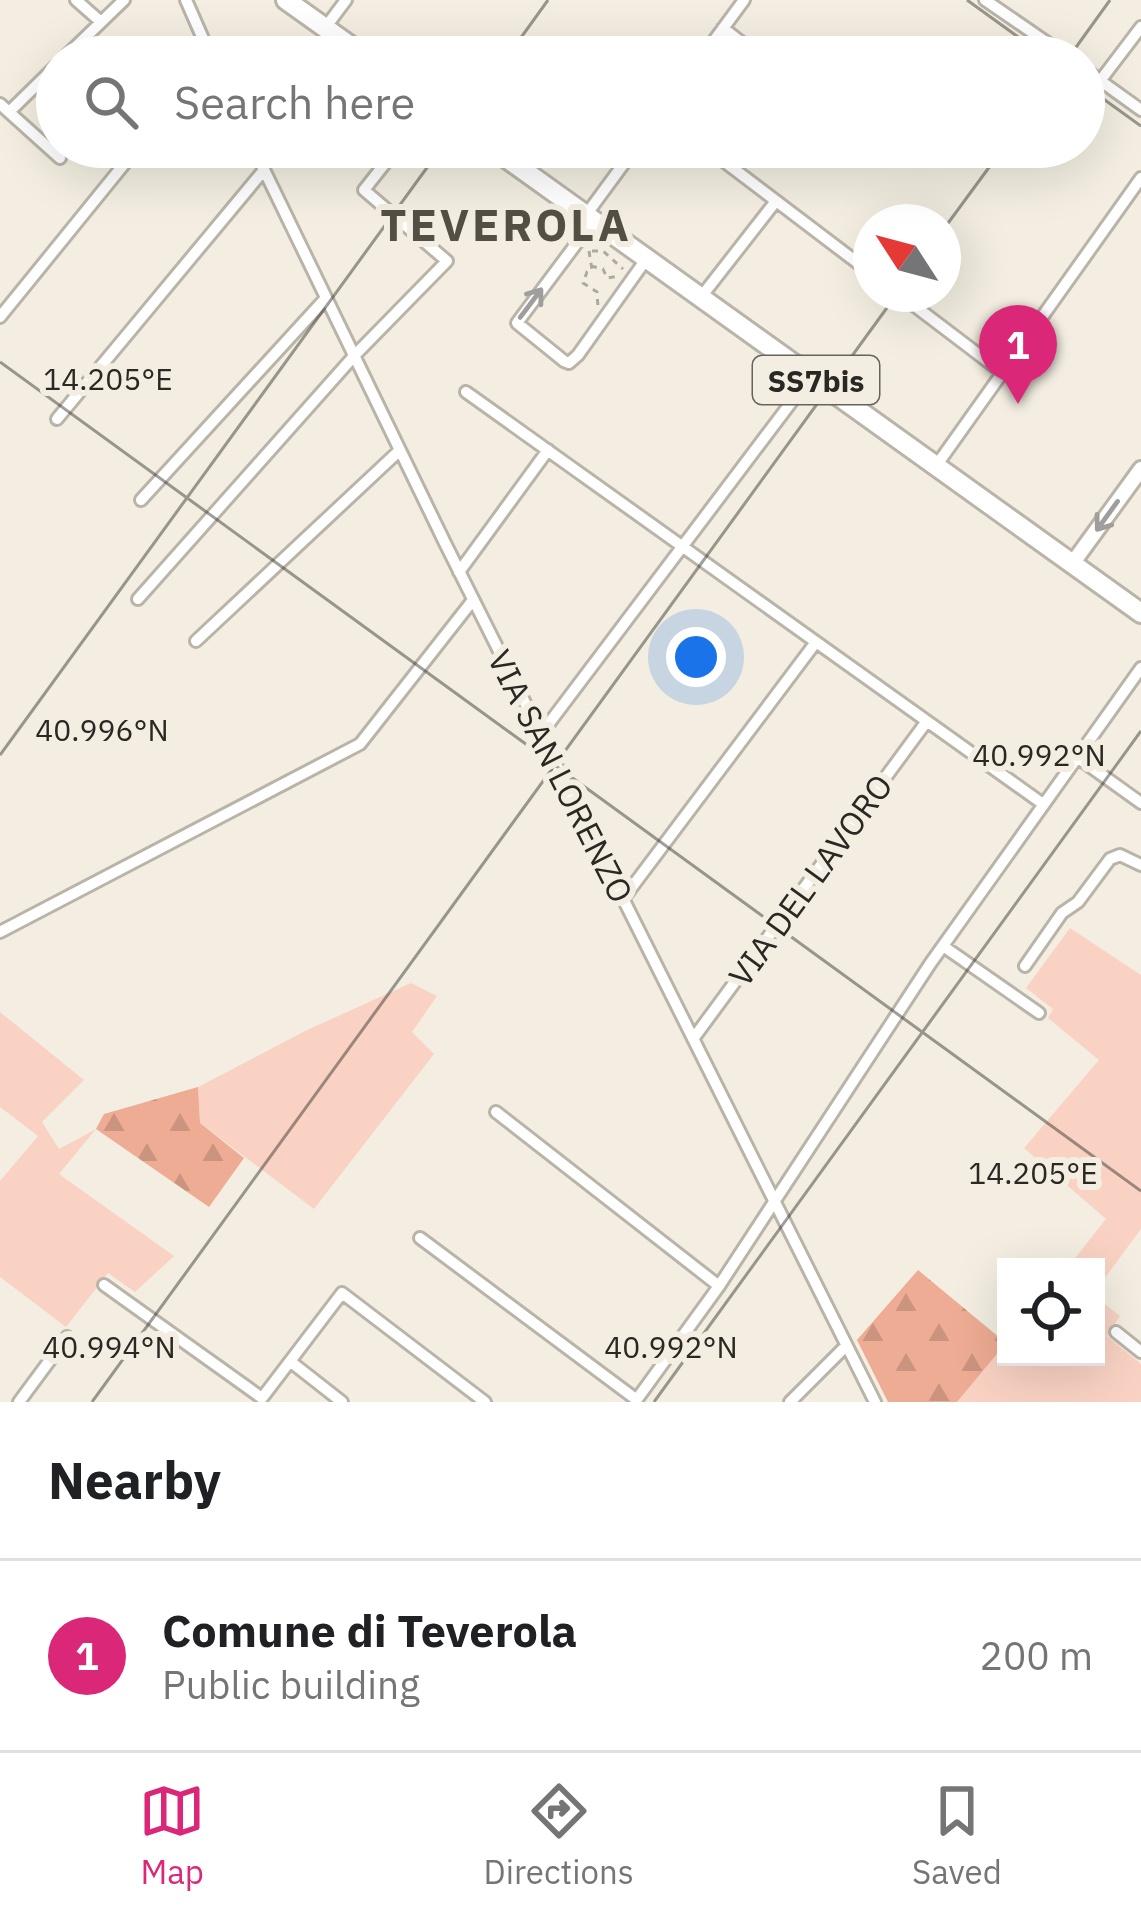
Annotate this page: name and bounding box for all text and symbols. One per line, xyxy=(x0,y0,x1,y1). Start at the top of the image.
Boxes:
search box xyxy=(36,36,1105,168)
icon: search xyxy=(78,69,144,135)
text: Search here xyxy=(174,73,415,131)
district label: TEVEROLA xyxy=(380,195,632,253)
north arrow xyxy=(853,204,961,312)
one-way arrow xyxy=(518,287,544,320)
pin: 1 xyxy=(979,305,1057,404)
road number: SS7bis xyxy=(753,356,879,404)
text: 14.205°E xyxy=(43,359,173,398)
one-way arrow xyxy=(1094,499,1120,532)
your location xyxy=(666,627,726,687)
street label: VIA SAN LORENZO xyxy=(479,642,643,910)
text: 40.996°N xyxy=(35,710,169,749)
text: 40.992°N xyxy=(972,735,1106,774)
street label: VIA DEL LAVORO xyxy=(719,765,901,995)
text: 14.205°E xyxy=(968,1153,1098,1192)
map controls xyxy=(997,1258,1105,1366)
button: locate xyxy=(997,1258,1105,1366)
text: 40.994°N xyxy=(42,1327,176,1366)
text: 40.992°N xyxy=(604,1327,738,1366)
text: Nearby xyxy=(48,1447,221,1513)
text: Comune di Teverola xyxy=(162,1601,577,1659)
text: 1 xyxy=(75,1630,99,1681)
text: 200 m xyxy=(980,1630,1093,1681)
text: Public building xyxy=(162,1659,420,1710)
tab: Map xyxy=(139,1778,205,1893)
tab: Directions xyxy=(484,1778,634,1893)
tab: Saved xyxy=(912,1778,1002,1893)

